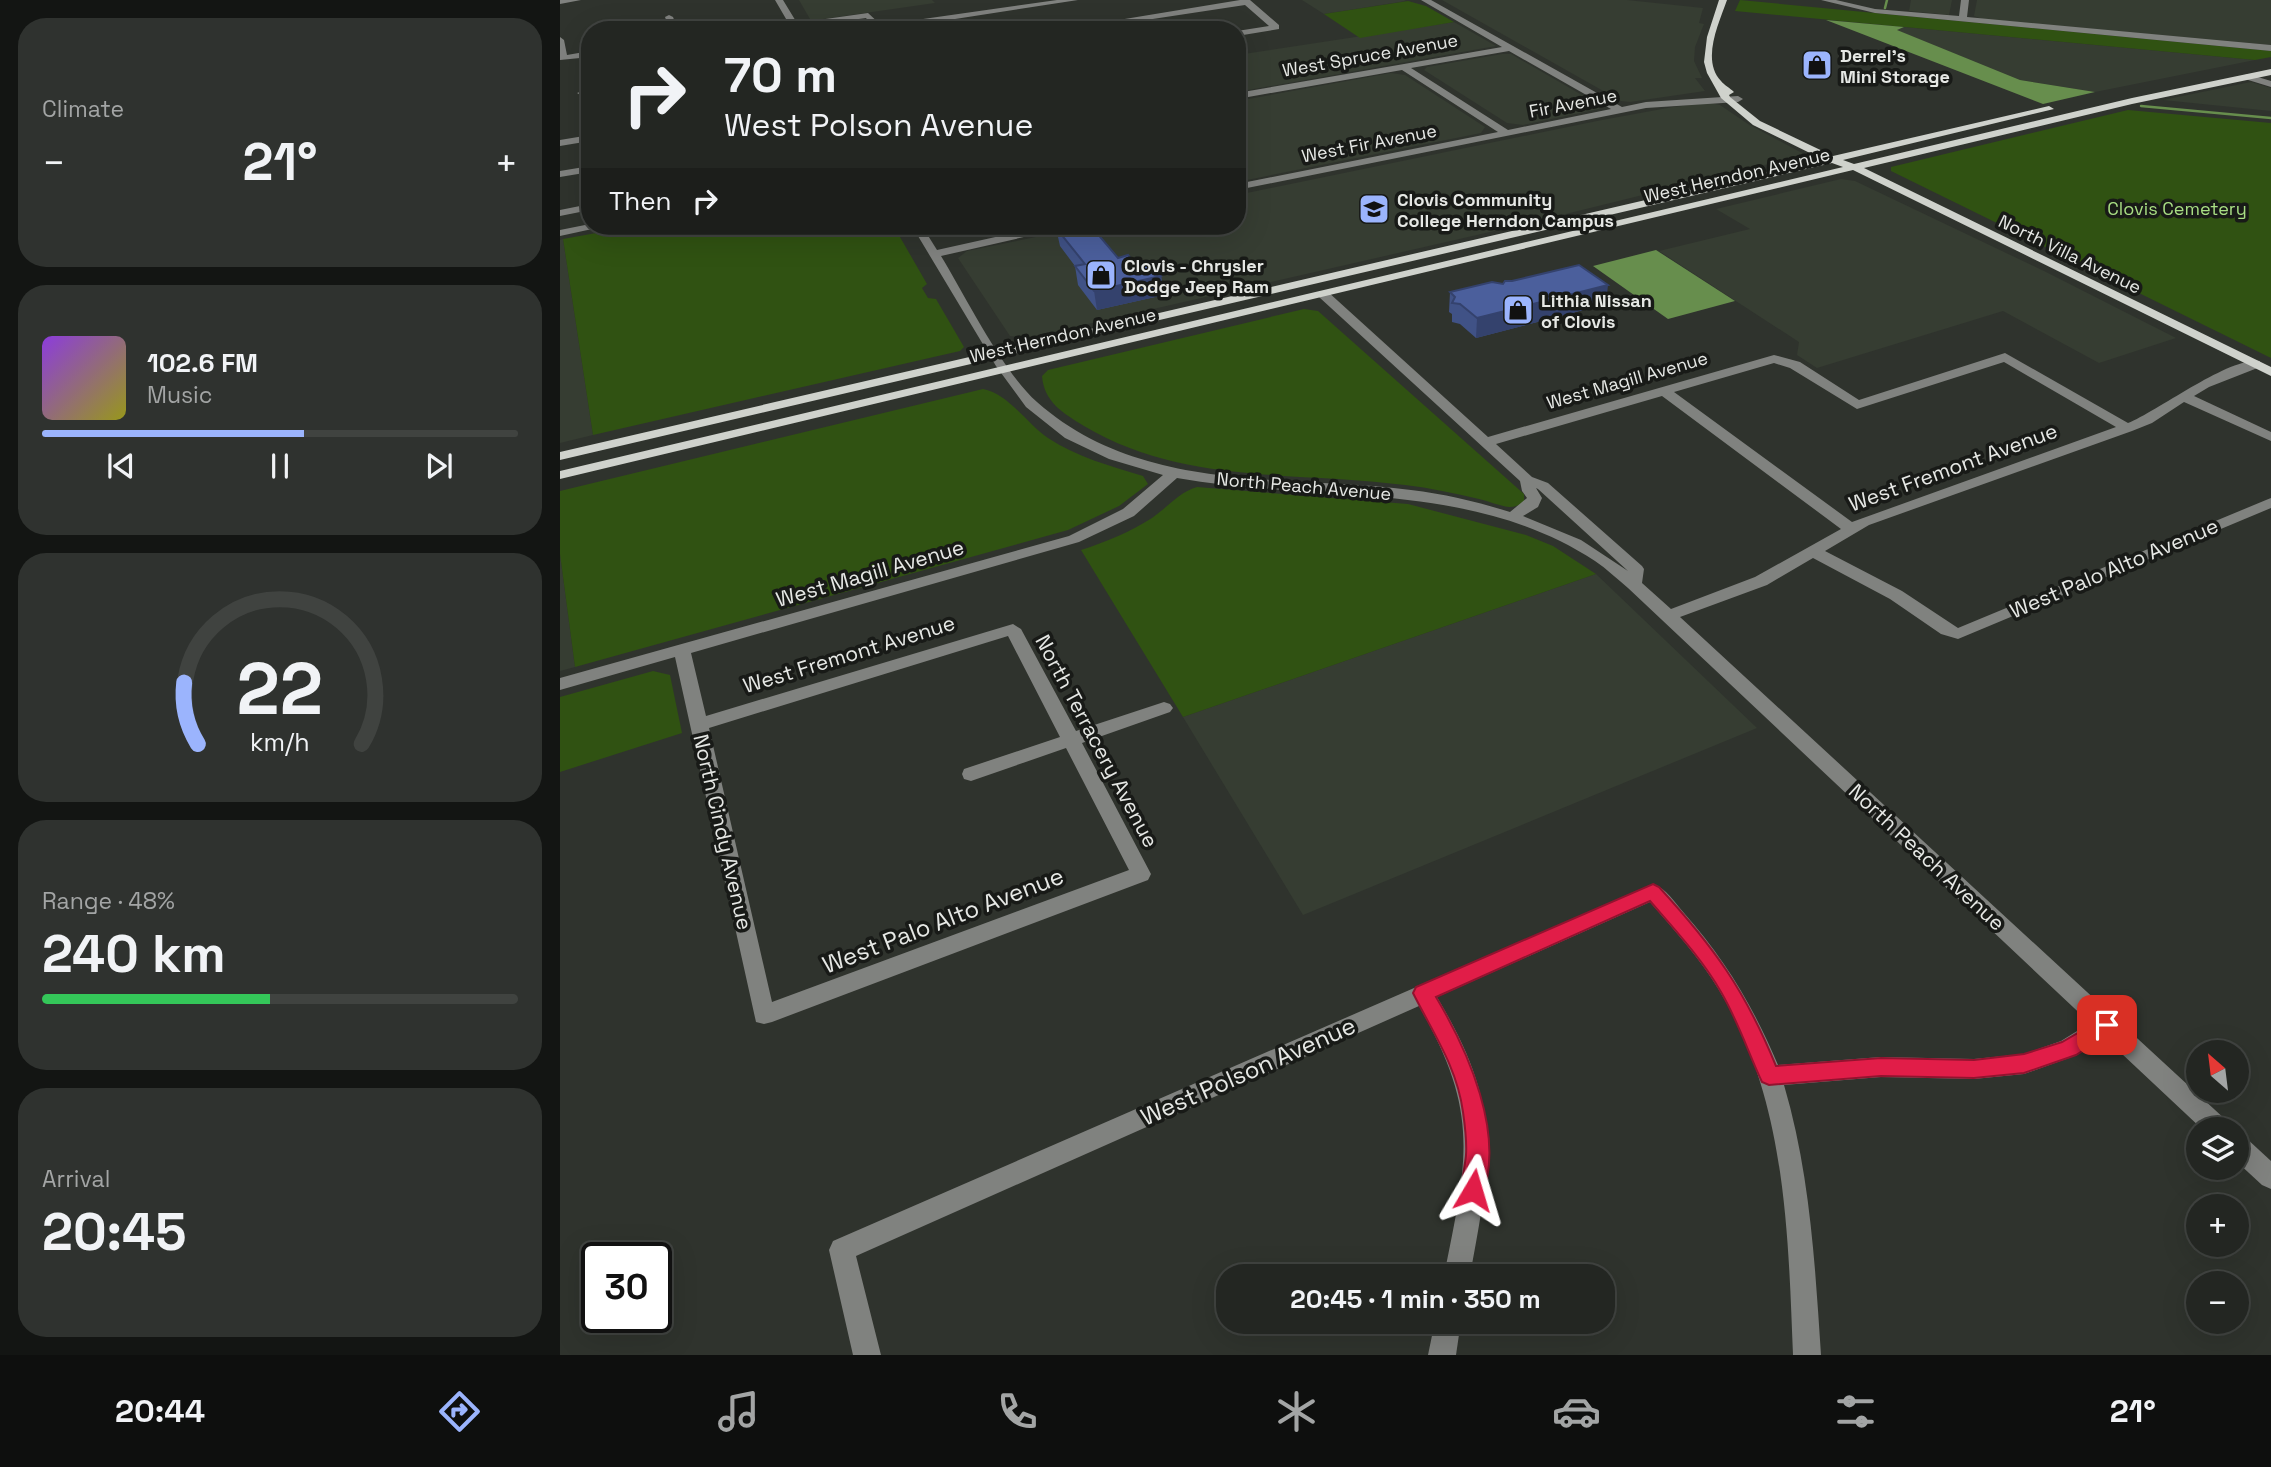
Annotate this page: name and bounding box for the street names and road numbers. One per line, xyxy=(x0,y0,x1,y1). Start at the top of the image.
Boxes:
street label: West Spruce Avenue xyxy=(1280,28,1460,82)
street label: Fir Avenue xyxy=(1527,83,1619,123)
street label: West Fir Avenue xyxy=(1299,119,1439,167)
street label: West Herndon Avenue xyxy=(1642,142,1832,208)
street label: North Villa Avenue xyxy=(1995,209,2145,299)
street label: West Herndon Avenue xyxy=(968,302,1158,368)
street label: West Magill Avenue xyxy=(1544,346,1710,414)
street label: West Fremont Avenue xyxy=(1845,417,2061,517)
street label: North Peach Avenue xyxy=(1216,467,1392,505)
street label: West Palo Alto Avenue xyxy=(2006,512,2222,624)
street label: West Magill Avenue xyxy=(773,533,967,613)
street label: West Fremont Avenue xyxy=(740,609,958,699)
street label: North Terracery Avenue xyxy=(1029,630,1165,852)
street label: North Cindy Avenue xyxy=(687,732,759,932)
street label: North Peach Avenue xyxy=(1843,778,2011,936)
street label: West Palo Alto Avenue xyxy=(818,860,1068,980)
street label: West Polson Avenue xyxy=(1136,1010,1360,1132)

